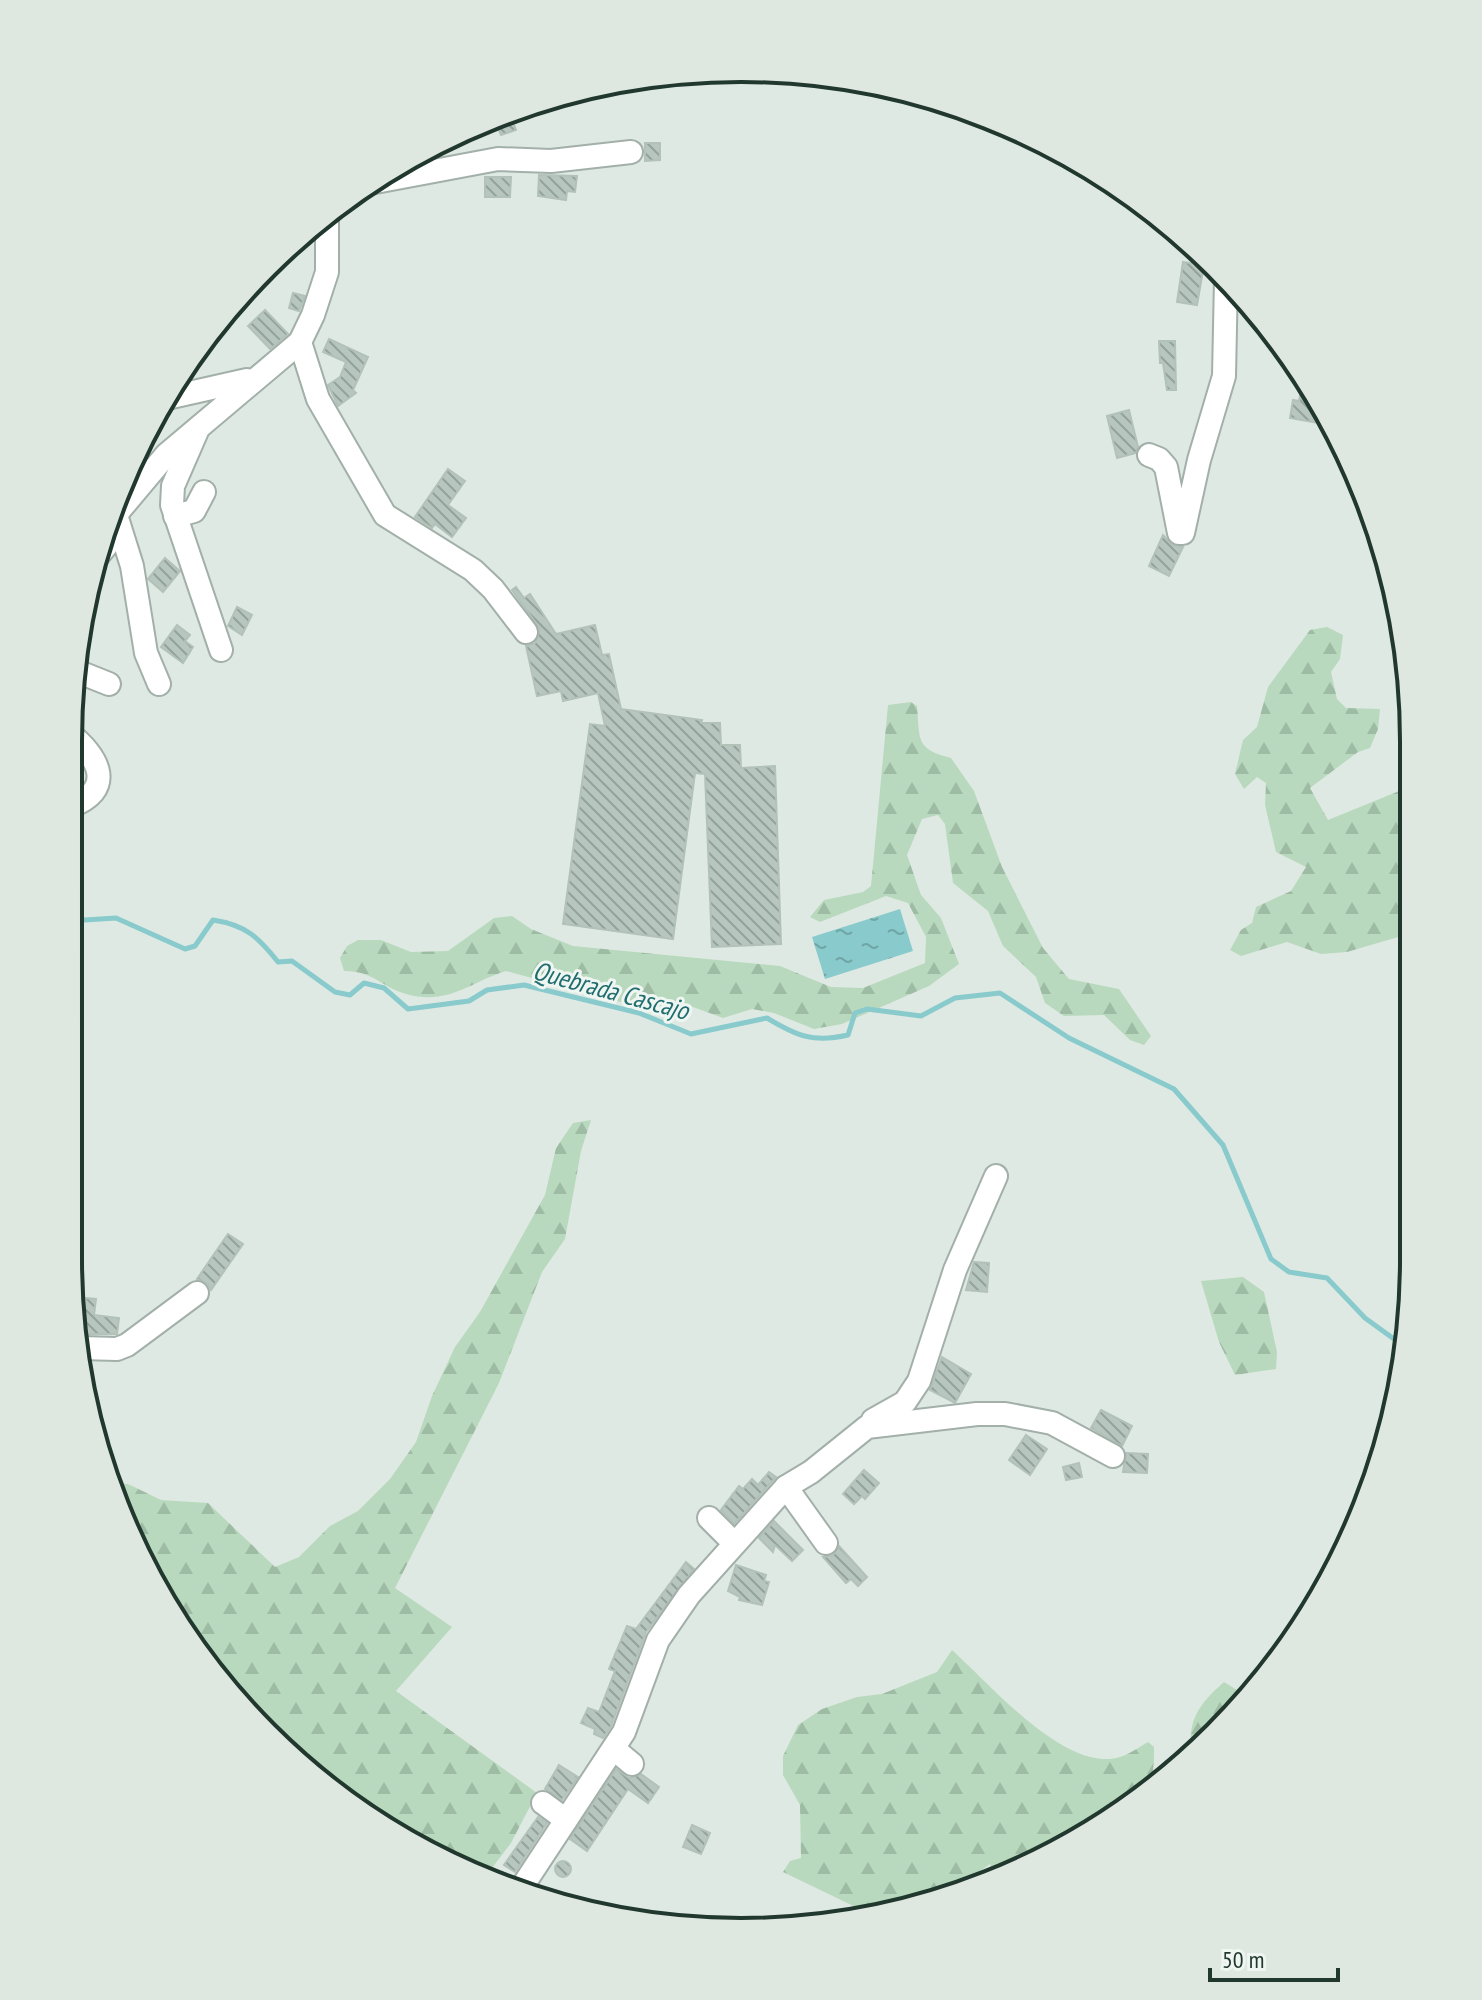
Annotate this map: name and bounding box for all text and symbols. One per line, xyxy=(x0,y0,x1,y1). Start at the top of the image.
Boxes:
water label: Quebrada Cascajo xyxy=(530,953,694,1027)
scale bar xyxy=(1210,1932,1338,1982)
text: 50 m xyxy=(1222,1944,1264,1975)

